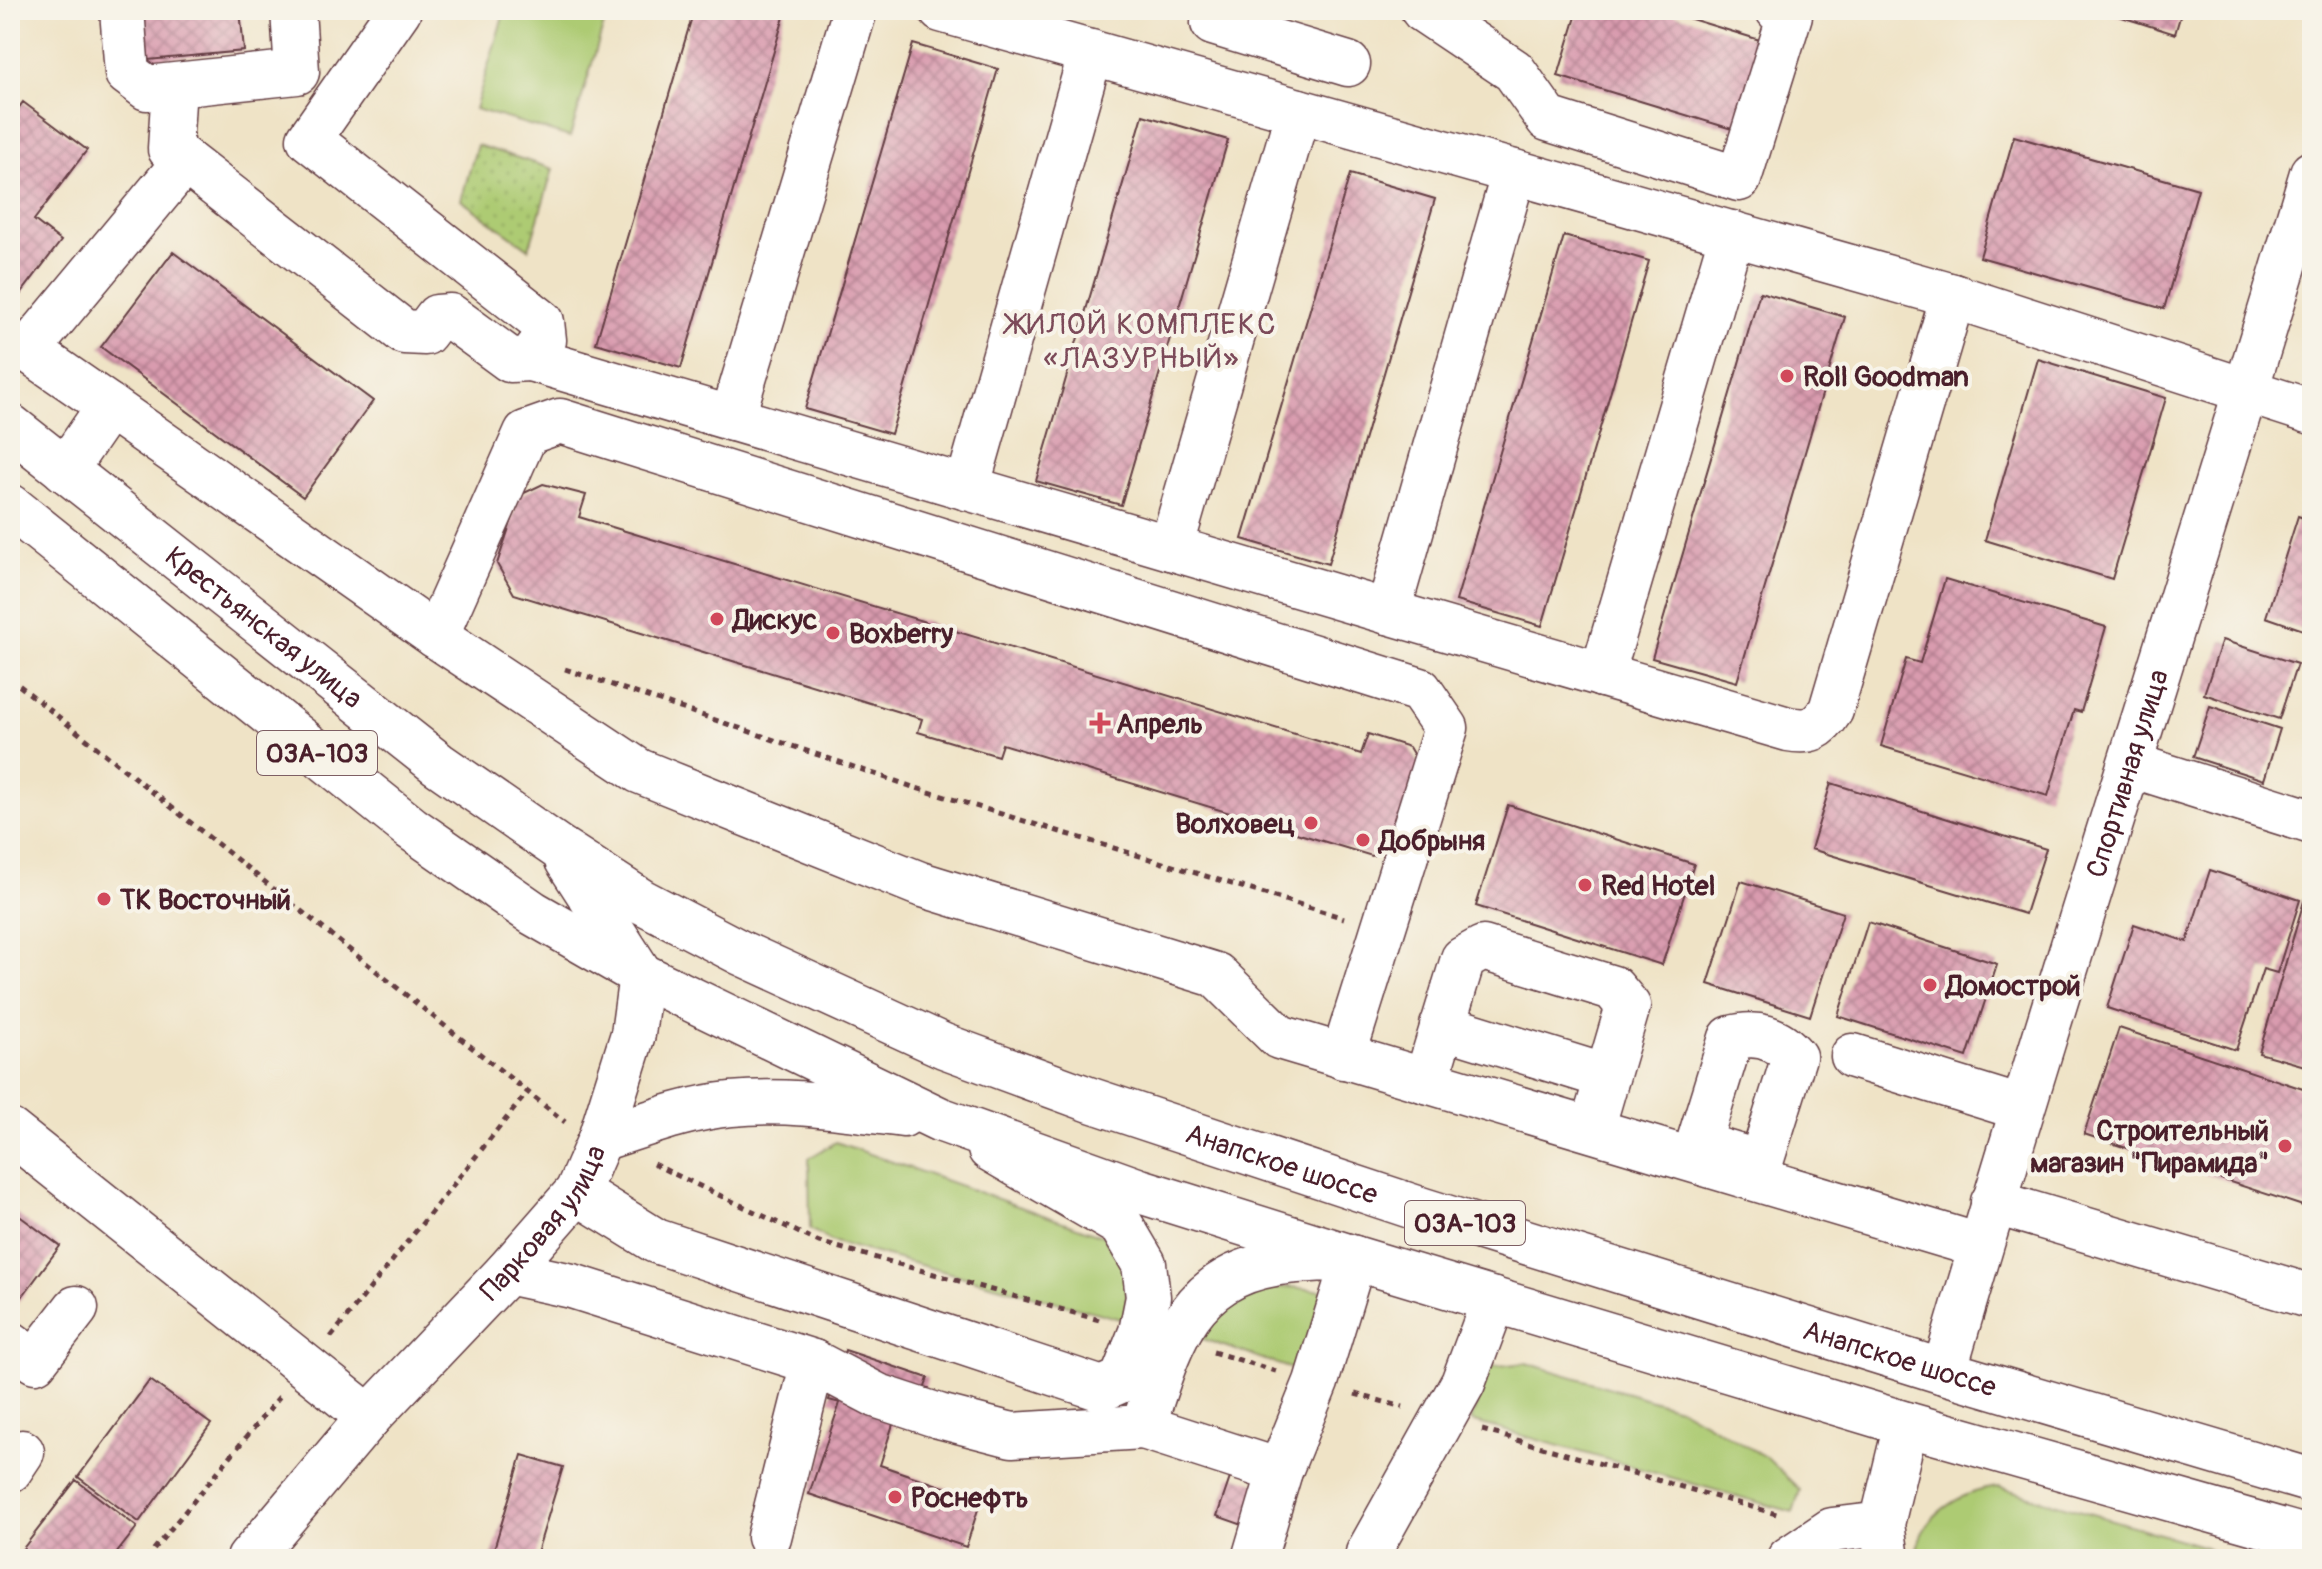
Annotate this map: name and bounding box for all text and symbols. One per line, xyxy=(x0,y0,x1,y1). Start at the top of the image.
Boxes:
district label: ЖИЛОЙ КОМПЛЕКС «ЛАЗУРНЫЙ» xyxy=(1003,306,1277,377)
place label: Roll Goodman xyxy=(1803,360,1969,395)
marker: Roll Goodman xyxy=(1778,367,1796,385)
street label: Крестьянская улица xyxy=(158,539,369,717)
place label: Дискус xyxy=(731,603,817,638)
marker: Дискус xyxy=(708,610,726,628)
place label: Boxberry xyxy=(849,617,953,652)
marker: Boxberry xyxy=(824,624,842,642)
street label: Спортивная улица xyxy=(2079,665,2177,882)
place label: Апрель xyxy=(1116,707,1203,742)
marker: Апрель xyxy=(1091,714,1109,732)
road number: 03А-103 xyxy=(257,731,377,775)
place label: Волховец xyxy=(1175,807,1295,842)
marker: Волховец xyxy=(1302,814,1320,832)
place label: Добрыня xyxy=(1377,824,1485,859)
marker: Добрыня xyxy=(1354,831,1372,849)
place label: Red Hotel xyxy=(1601,869,1715,904)
marker: Red Hotel xyxy=(1576,876,1594,894)
place label: ТК Восточный xyxy=(119,883,291,918)
marker: ТК Восточный xyxy=(95,890,113,908)
place label: Домострой xyxy=(1944,969,2081,1004)
marker: Домострой xyxy=(1921,976,1939,994)
place label: Строительный магазин "Пирамида" xyxy=(2030,1114,2269,1181)
street label: Анапское шоссе xyxy=(1181,1117,1382,1213)
marker: Строительный магазин "Пирамида" xyxy=(2276,1137,2294,1155)
street label: Парковая улица xyxy=(473,1140,614,1308)
road number: 03А-103 xyxy=(1405,1201,1525,1245)
street label: Анапское шоссе xyxy=(1799,1313,2000,1406)
place label: Роснефть xyxy=(911,1481,1029,1516)
marker: Роснефть xyxy=(886,1488,904,1506)

